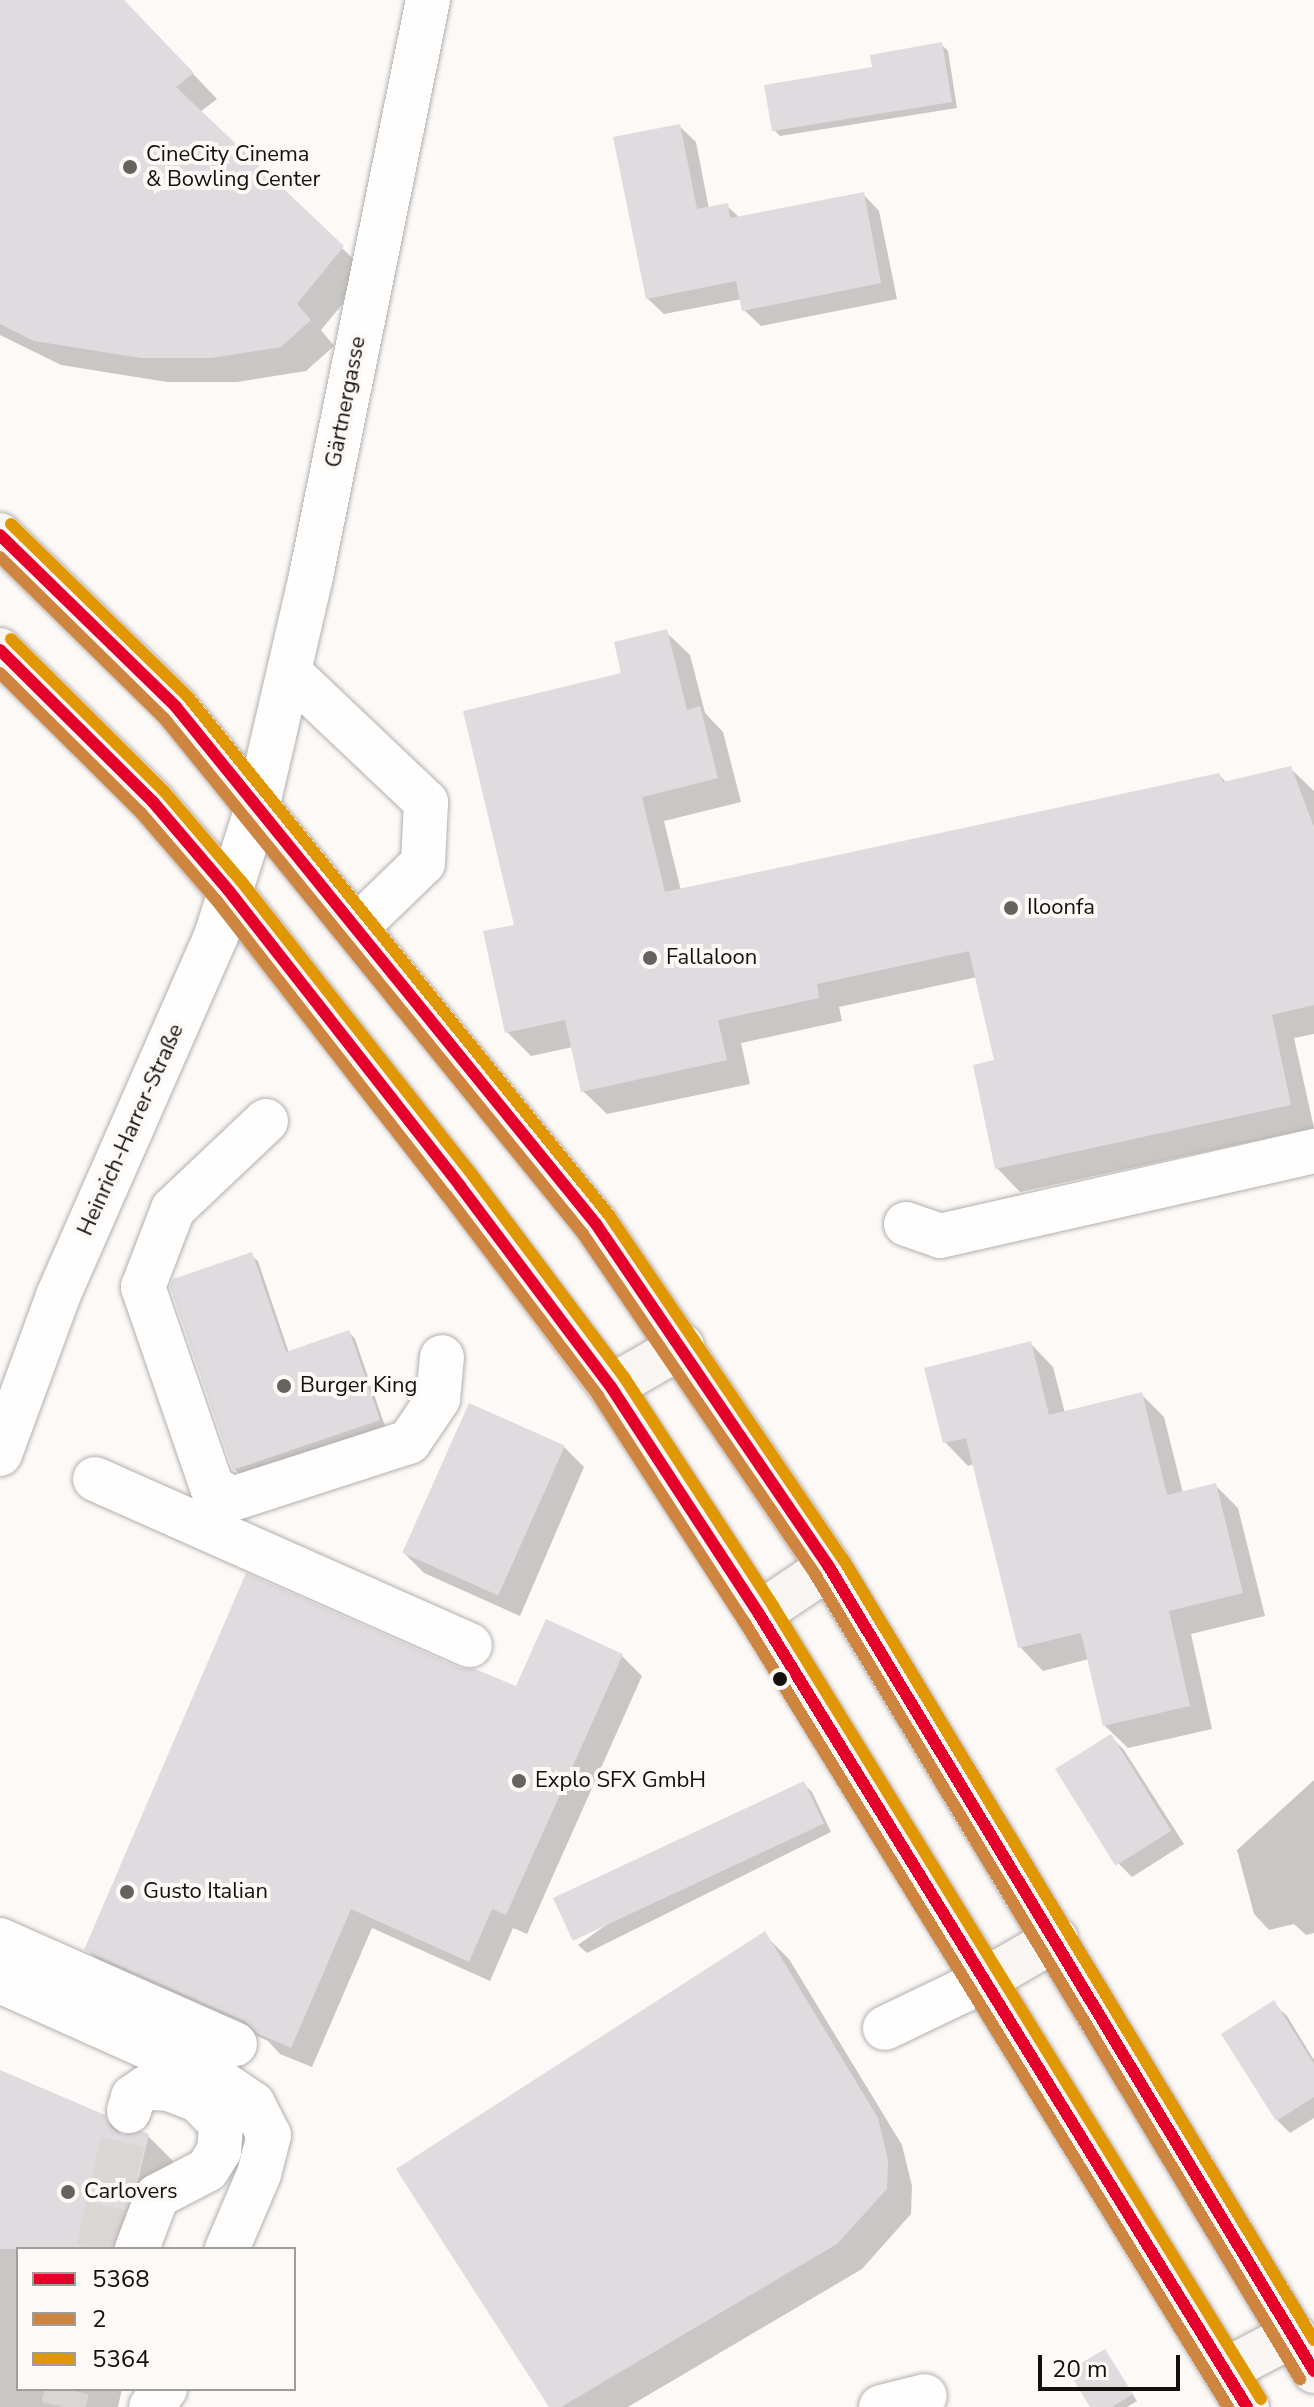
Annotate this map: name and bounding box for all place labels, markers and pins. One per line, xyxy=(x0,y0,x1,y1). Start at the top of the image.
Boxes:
place label: CineCity Cinema & Bowling Center xyxy=(146,141,320,192)
marker: CineCity Cinema & Bowling Center xyxy=(121,158,139,176)
place label: Iloonfa xyxy=(1027,895,1095,921)
marker: Iloonfa xyxy=(1002,899,1020,917)
place label: Fallaloon xyxy=(666,945,757,971)
marker: Fallaloon xyxy=(641,949,659,967)
place label: Burger King xyxy=(300,1373,417,1399)
marker: Burger King xyxy=(275,1377,293,1395)
unlabelled marker xyxy=(772,1671,788,1687)
place label: Explo SFX GmbH xyxy=(535,1768,706,1794)
marker: Explo SFX GmbH xyxy=(510,1772,528,1790)
place label: Gusto Italian xyxy=(143,1879,268,1905)
marker: Gusto Italian xyxy=(118,1883,136,1901)
place label: Carlovers xyxy=(84,2179,178,2205)
marker: Carlovers xyxy=(59,2183,77,2201)

